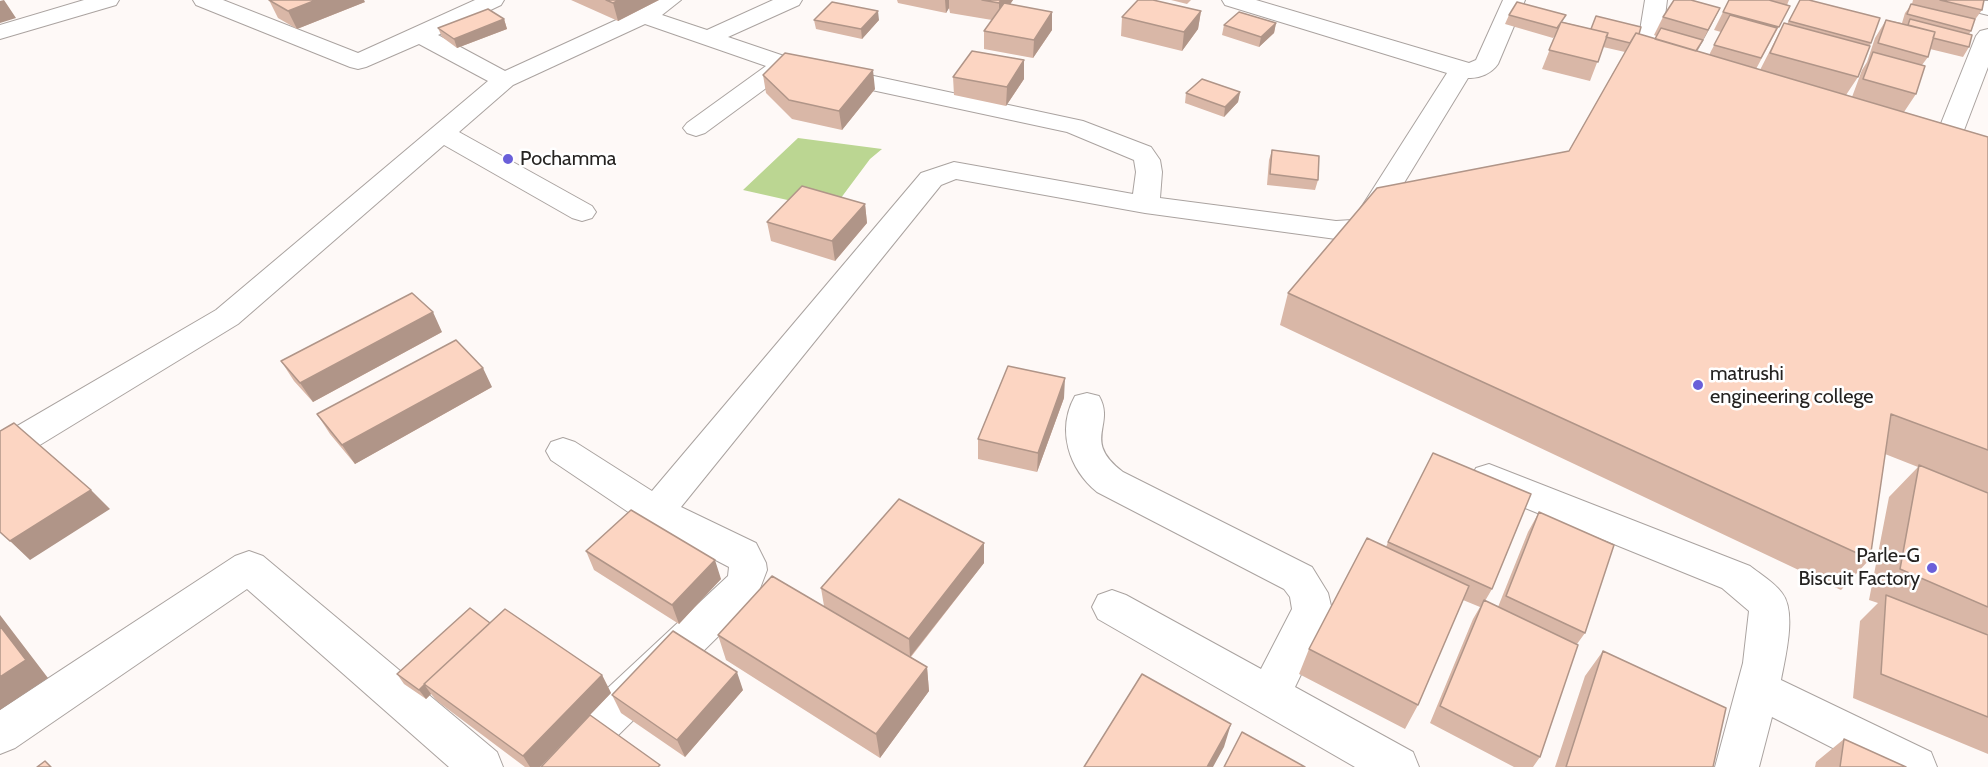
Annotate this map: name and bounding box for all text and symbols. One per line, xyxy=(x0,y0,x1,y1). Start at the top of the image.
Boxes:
place label: Pochamma xyxy=(520,147,616,171)
marker: Pochamma xyxy=(501,152,515,166)
place label: matrushi engineering college xyxy=(1710,362,1874,409)
marker: matrushi engineering college xyxy=(1691,378,1705,392)
place label: Parle-G Biscuit Factory xyxy=(1799,544,1920,591)
marker: Parle-G Biscuit Factory xyxy=(1925,561,1939,575)

